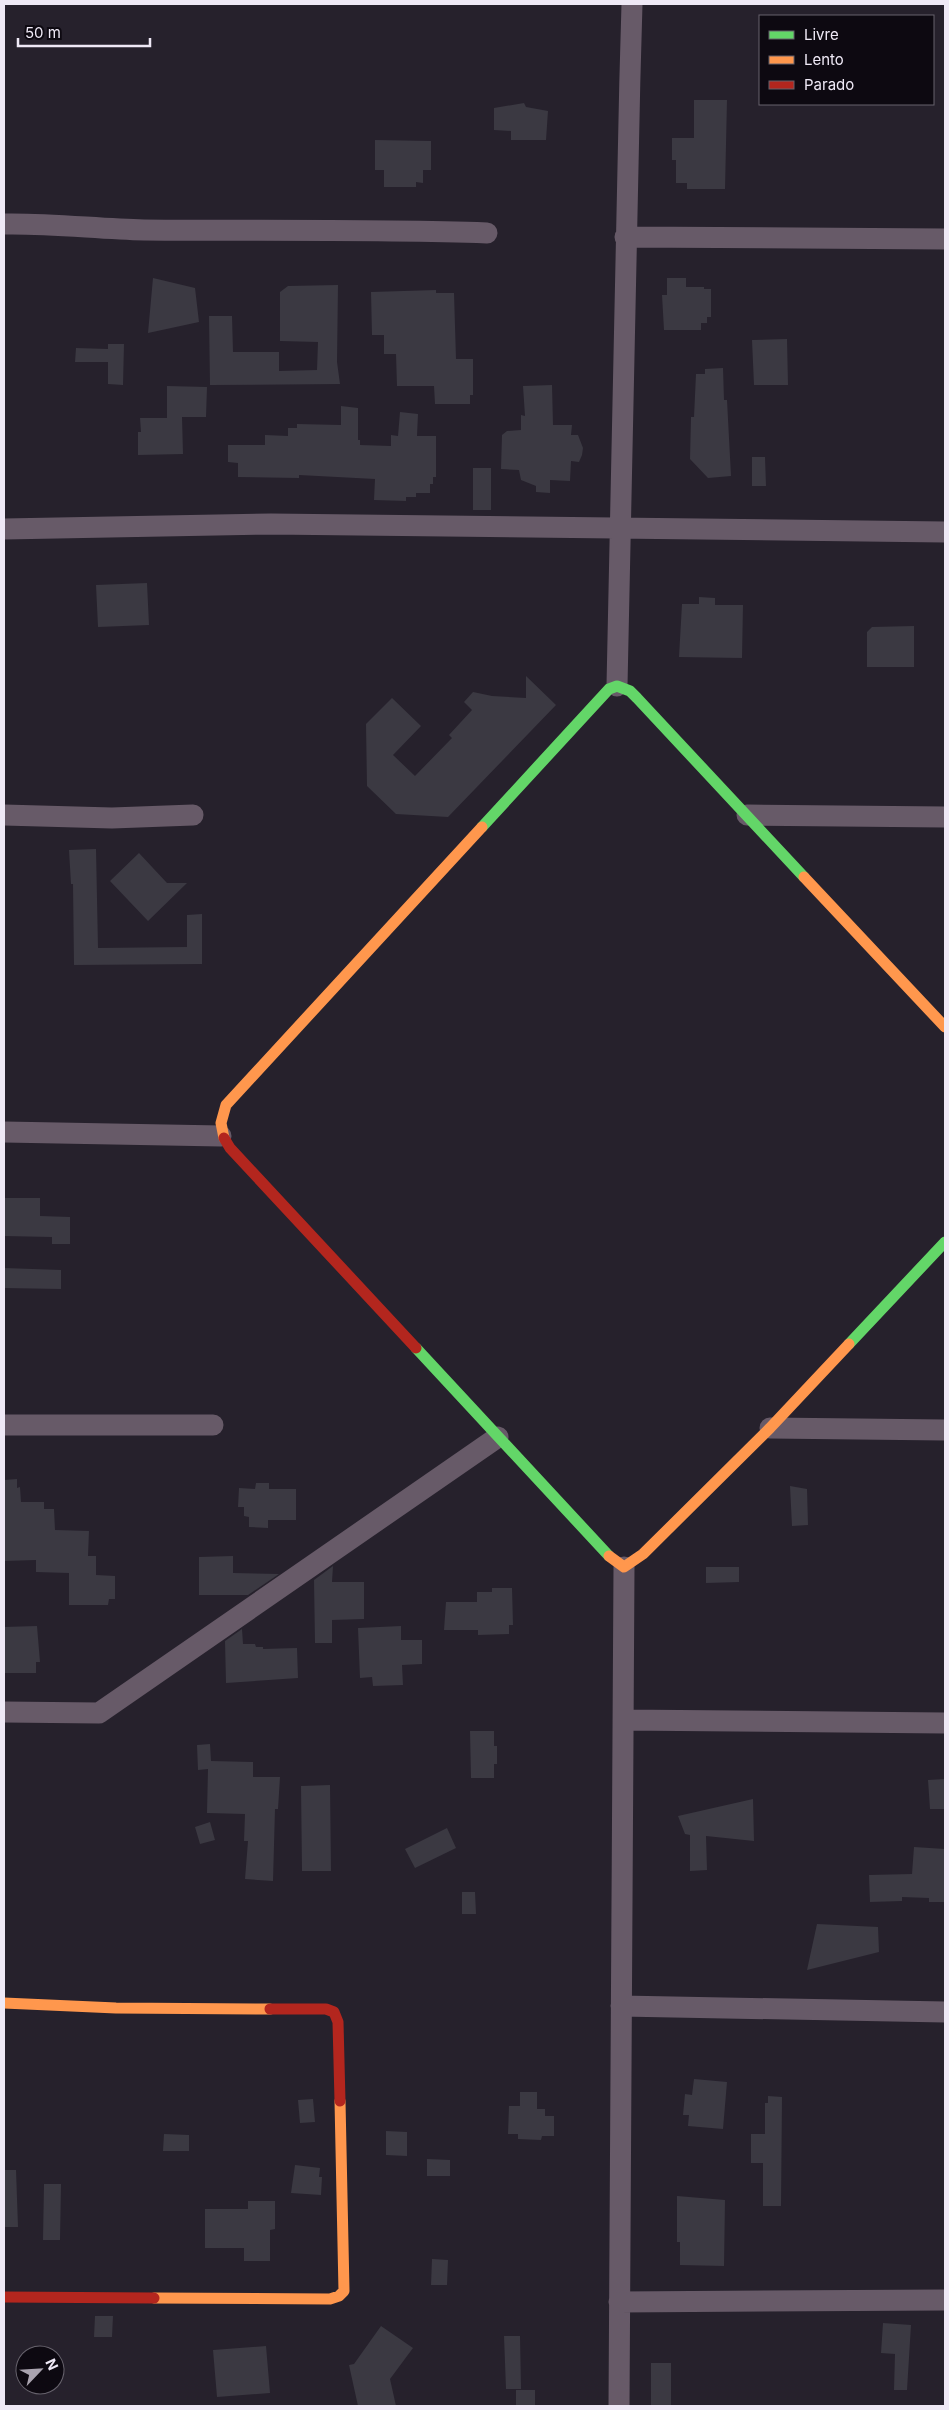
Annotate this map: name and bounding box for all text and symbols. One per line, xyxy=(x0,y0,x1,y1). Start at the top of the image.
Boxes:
scale bar xyxy=(18,15,150,47)
legend xyxy=(759,15,934,105)
text: 50 m xyxy=(25,23,61,42)
text: Livre xyxy=(804,25,839,44)
text: Lento xyxy=(804,50,844,69)
text: Parado xyxy=(804,75,854,94)
north arrow xyxy=(15,2345,65,2395)
text: N xyxy=(42,2356,62,2373)

